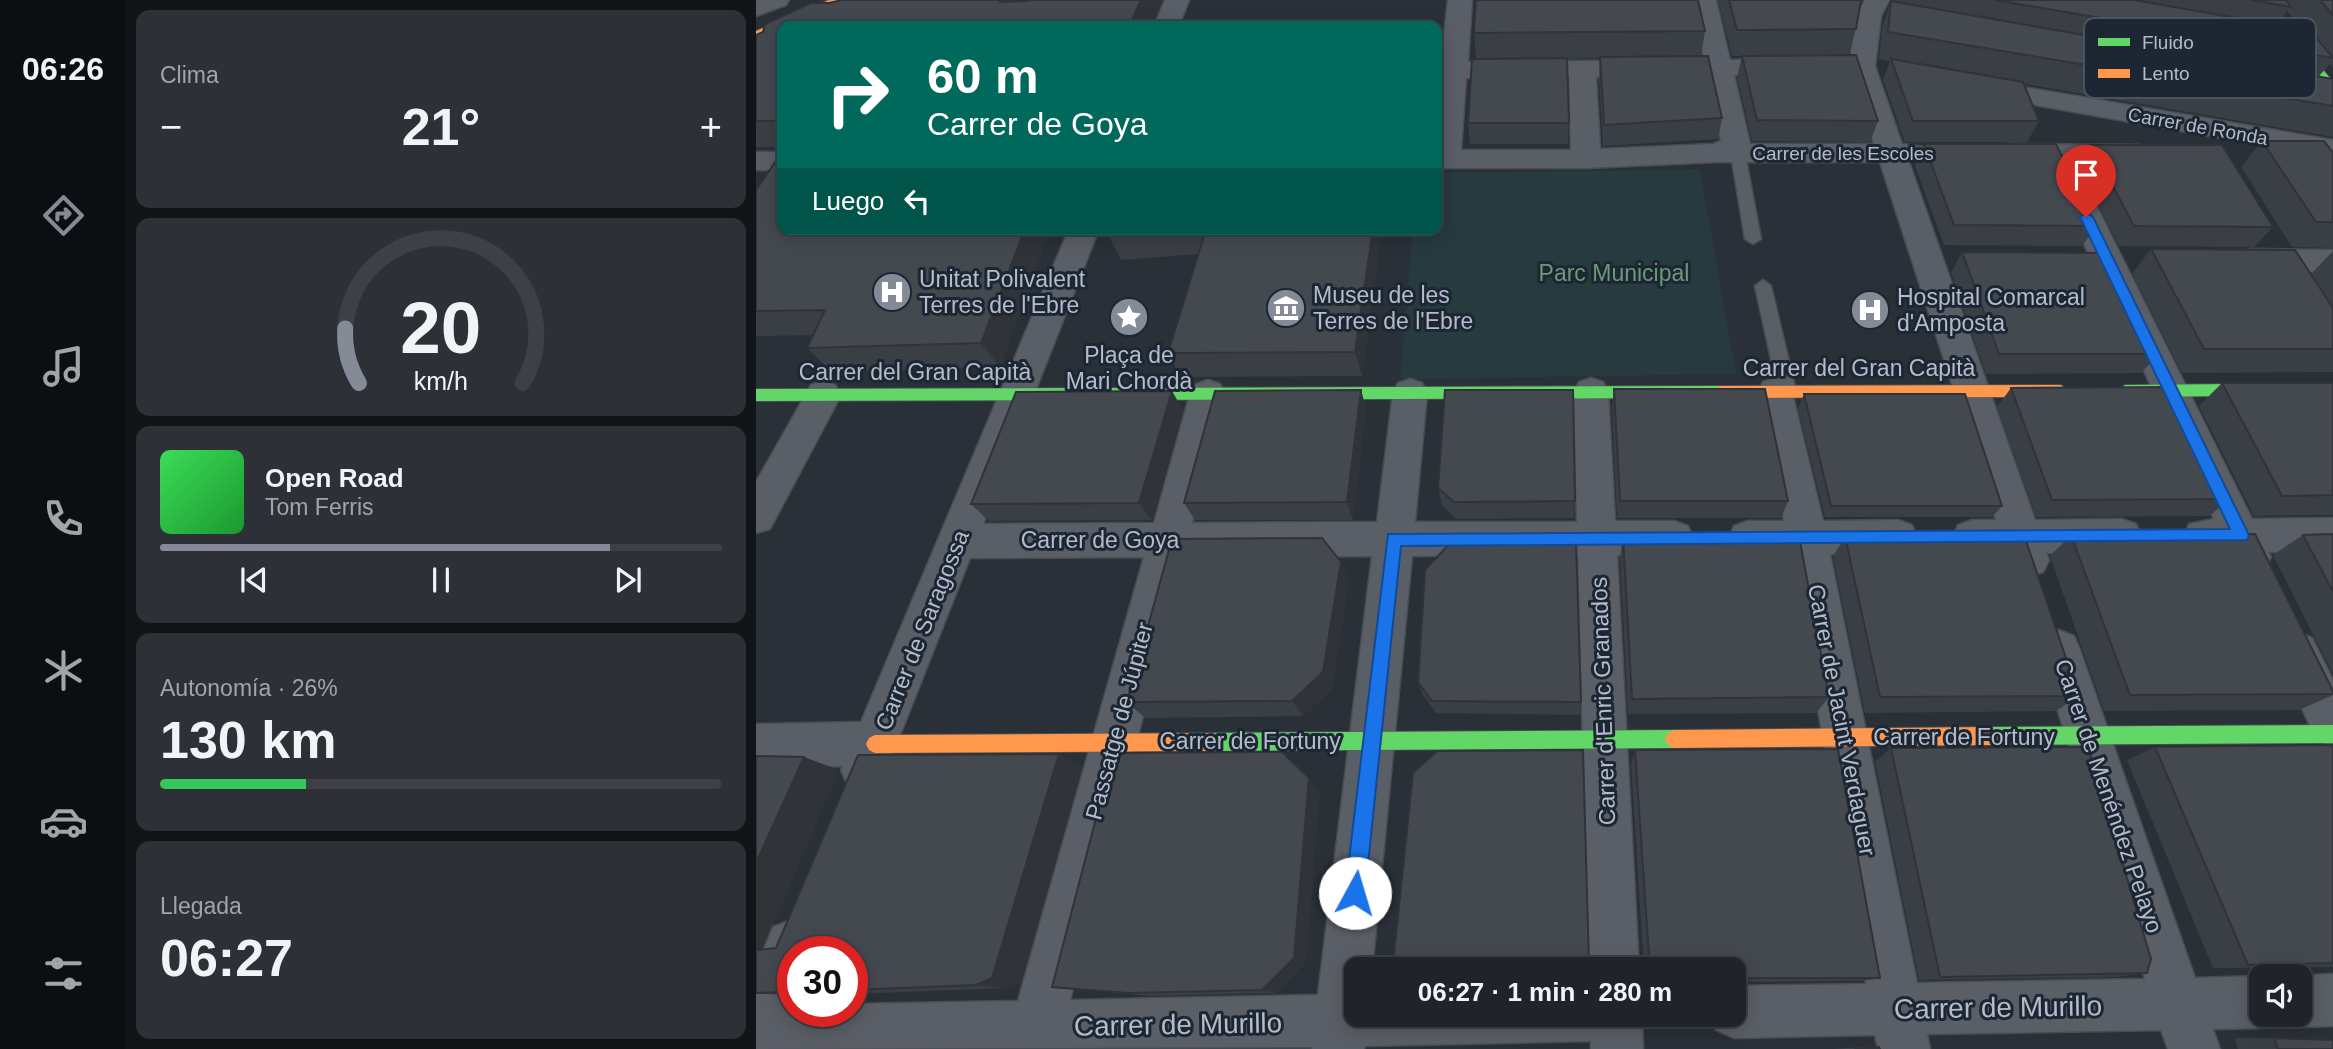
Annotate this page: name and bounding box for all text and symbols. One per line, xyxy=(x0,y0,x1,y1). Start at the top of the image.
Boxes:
legend xyxy=(2084,18,2316,98)
text: Fluido xyxy=(2142,32,2194,53)
icon: right xyxy=(812,49,903,140)
text: 60 m xyxy=(927,49,1039,103)
text: 06:26 xyxy=(22,51,104,87)
text: Clima xyxy=(160,62,219,88)
text: Lento xyxy=(2142,63,2190,84)
text: 21° xyxy=(402,98,480,156)
street label: Carrer de Ronda xyxy=(2126,104,2270,149)
text: − xyxy=(160,106,182,148)
text: + xyxy=(700,106,722,148)
text: Carrer de Goya xyxy=(927,106,1148,142)
street label: Carrer de les Escoles xyxy=(1752,143,1934,164)
pin xyxy=(2056,145,2116,217)
icon: arrive xyxy=(2067,156,2105,194)
icon: left xyxy=(898,182,936,220)
text: Luego xyxy=(812,186,884,216)
icon: directions xyxy=(39,191,88,240)
park label: Parc Municipal xyxy=(1539,260,1689,286)
place label: Unitat Polivalent Terres de l'Ebre xyxy=(919,266,1086,318)
hospital icon: Unitat Polivalent Terres de l'Ebre xyxy=(871,271,913,313)
place label: Museu de les Terres de l'Ebre xyxy=(1313,282,1473,334)
place label: Hospital Comarcal d'Amposta xyxy=(1897,284,2085,336)
text: 20 xyxy=(401,287,481,368)
museum icon: Museu de les Terres de l'Ebre xyxy=(1265,287,1307,329)
hospital icon: Hospital Comarcal d'Amposta xyxy=(1849,289,1891,331)
place icon: Plaça de Mari Chordà xyxy=(1108,296,1150,338)
icon: music xyxy=(39,342,88,391)
place label: Plaça de Mari Chordà xyxy=(1066,342,1192,394)
street label: Carrer del Gran Capità xyxy=(1743,355,1976,381)
street label: Carrer del Gran Capità xyxy=(799,359,1032,385)
text: km/h xyxy=(414,366,468,394)
text: Open Road xyxy=(265,463,404,493)
icon: phone xyxy=(39,494,88,543)
text: Tom Ferris xyxy=(265,494,374,520)
street label: Carrer de Saragossa xyxy=(870,526,974,734)
street label: Carrer de Goya xyxy=(1021,527,1179,553)
icon: previous xyxy=(235,561,273,599)
icon: pause xyxy=(422,561,460,599)
icon: next xyxy=(609,561,647,599)
street label: Carrer d'Enric Granados xyxy=(1586,576,1620,826)
street label: Carrer de Jacint Verdaguer xyxy=(1803,582,1881,858)
street label: Passatge de Júpiter xyxy=(1080,619,1158,823)
icon: climate xyxy=(39,646,88,695)
street label: Carrer de Menéndez Pelayo xyxy=(2050,656,2168,936)
text: Autonomía · 26% xyxy=(160,675,338,701)
text: 130 km xyxy=(160,711,336,769)
street label: Carrer de Fortuny xyxy=(1873,724,2055,750)
street label: Carrer de Fortuny xyxy=(1159,728,1341,754)
icon: car xyxy=(39,797,88,846)
position arrow xyxy=(1318,856,1392,930)
text: Llegada xyxy=(160,893,242,919)
text: 06:27 xyxy=(160,929,293,987)
speed limit sign: 30 xyxy=(777,936,868,1027)
icon: filters xyxy=(39,949,88,998)
map controls xyxy=(2249,964,2312,1027)
button: sound xyxy=(2249,964,2312,1027)
text: 06:27 · 1 min · 280 m xyxy=(1418,977,1672,1007)
street label: Carrer de Murillo xyxy=(1894,990,2103,1025)
street label: Carrer de Murillo xyxy=(1074,1007,1283,1042)

